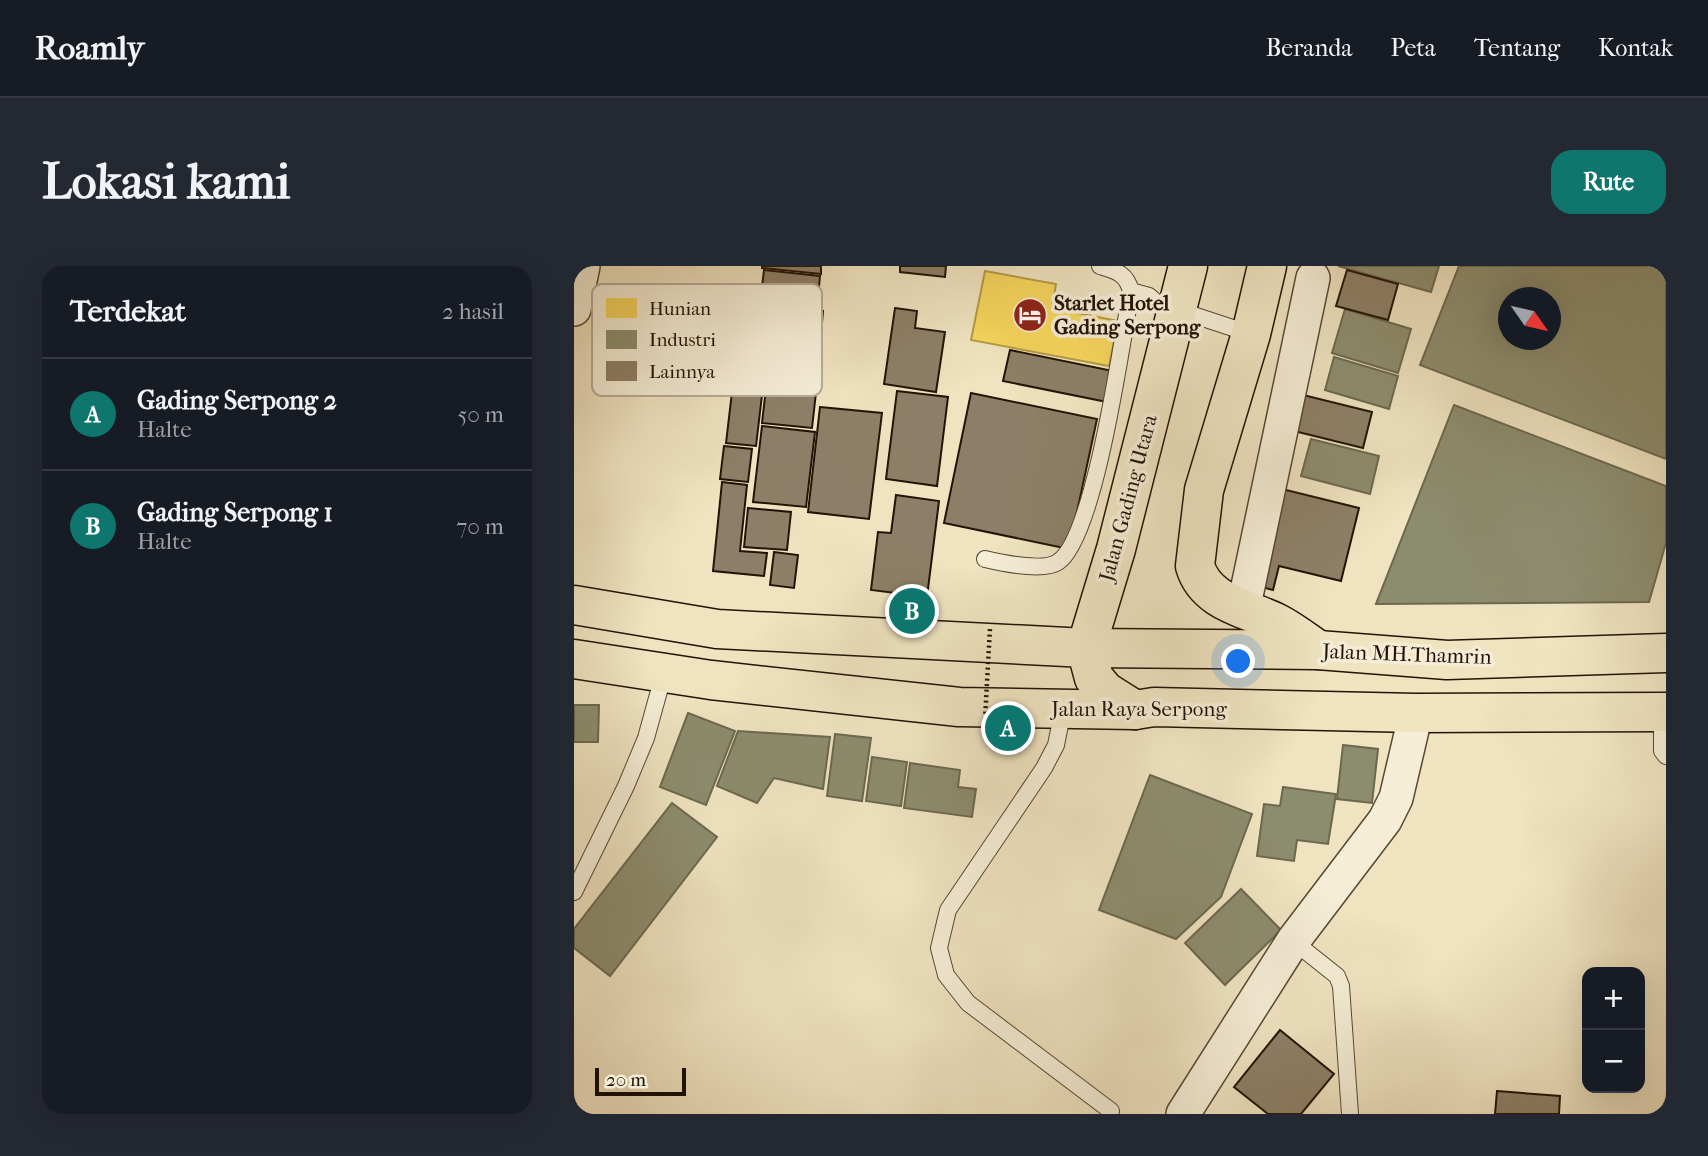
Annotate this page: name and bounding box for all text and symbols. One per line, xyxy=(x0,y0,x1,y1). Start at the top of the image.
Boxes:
text: Roamly xyxy=(35,29,144,68)
text: Beranda xyxy=(1266,34,1352,62)
text: Peta xyxy=(1390,34,1436,62)
text: Tentang xyxy=(1474,34,1560,62)
text: Kontak xyxy=(1598,34,1673,62)
button: Rute xyxy=(1551,150,1666,214)
text: Lokasi kami xyxy=(42,153,290,211)
legend xyxy=(592,284,822,396)
north arrow xyxy=(1498,287,1561,350)
place label: Starlet Hotel Gading Serpong xyxy=(1054,291,1201,339)
text: Terdekat xyxy=(70,294,186,329)
hotel icon: Starlet Hotel Gading Serpong xyxy=(1011,296,1049,334)
text: 2 hasil xyxy=(442,298,504,325)
text: Hunian xyxy=(649,298,711,320)
text: Industri xyxy=(649,329,716,351)
text: Lainnya xyxy=(649,361,715,383)
text: Gading Serpong 2 xyxy=(137,385,337,416)
text: A xyxy=(86,401,100,428)
text: 50 m xyxy=(457,401,504,428)
street label: Jalan Gading Utara xyxy=(1094,412,1162,586)
text: Halte xyxy=(137,416,192,443)
text: Gading Serpong 1 xyxy=(137,497,333,528)
text: B xyxy=(86,513,100,540)
text: 70 m xyxy=(456,513,504,540)
text: Halte xyxy=(137,528,192,555)
pin: B xyxy=(889,585,935,637)
street label: Jalan MH.Thamrin xyxy=(1320,639,1492,669)
your location xyxy=(1221,644,1255,678)
street label: Jalan Raya Serpong xyxy=(1049,697,1228,721)
pin: A xyxy=(985,702,1031,754)
map controls xyxy=(1582,967,1645,1093)
button: + xyxy=(1582,967,1645,1030)
button: − xyxy=(1582,1030,1645,1093)
scale bar xyxy=(595,1065,686,1097)
text: 20 m xyxy=(606,1069,646,1091)

